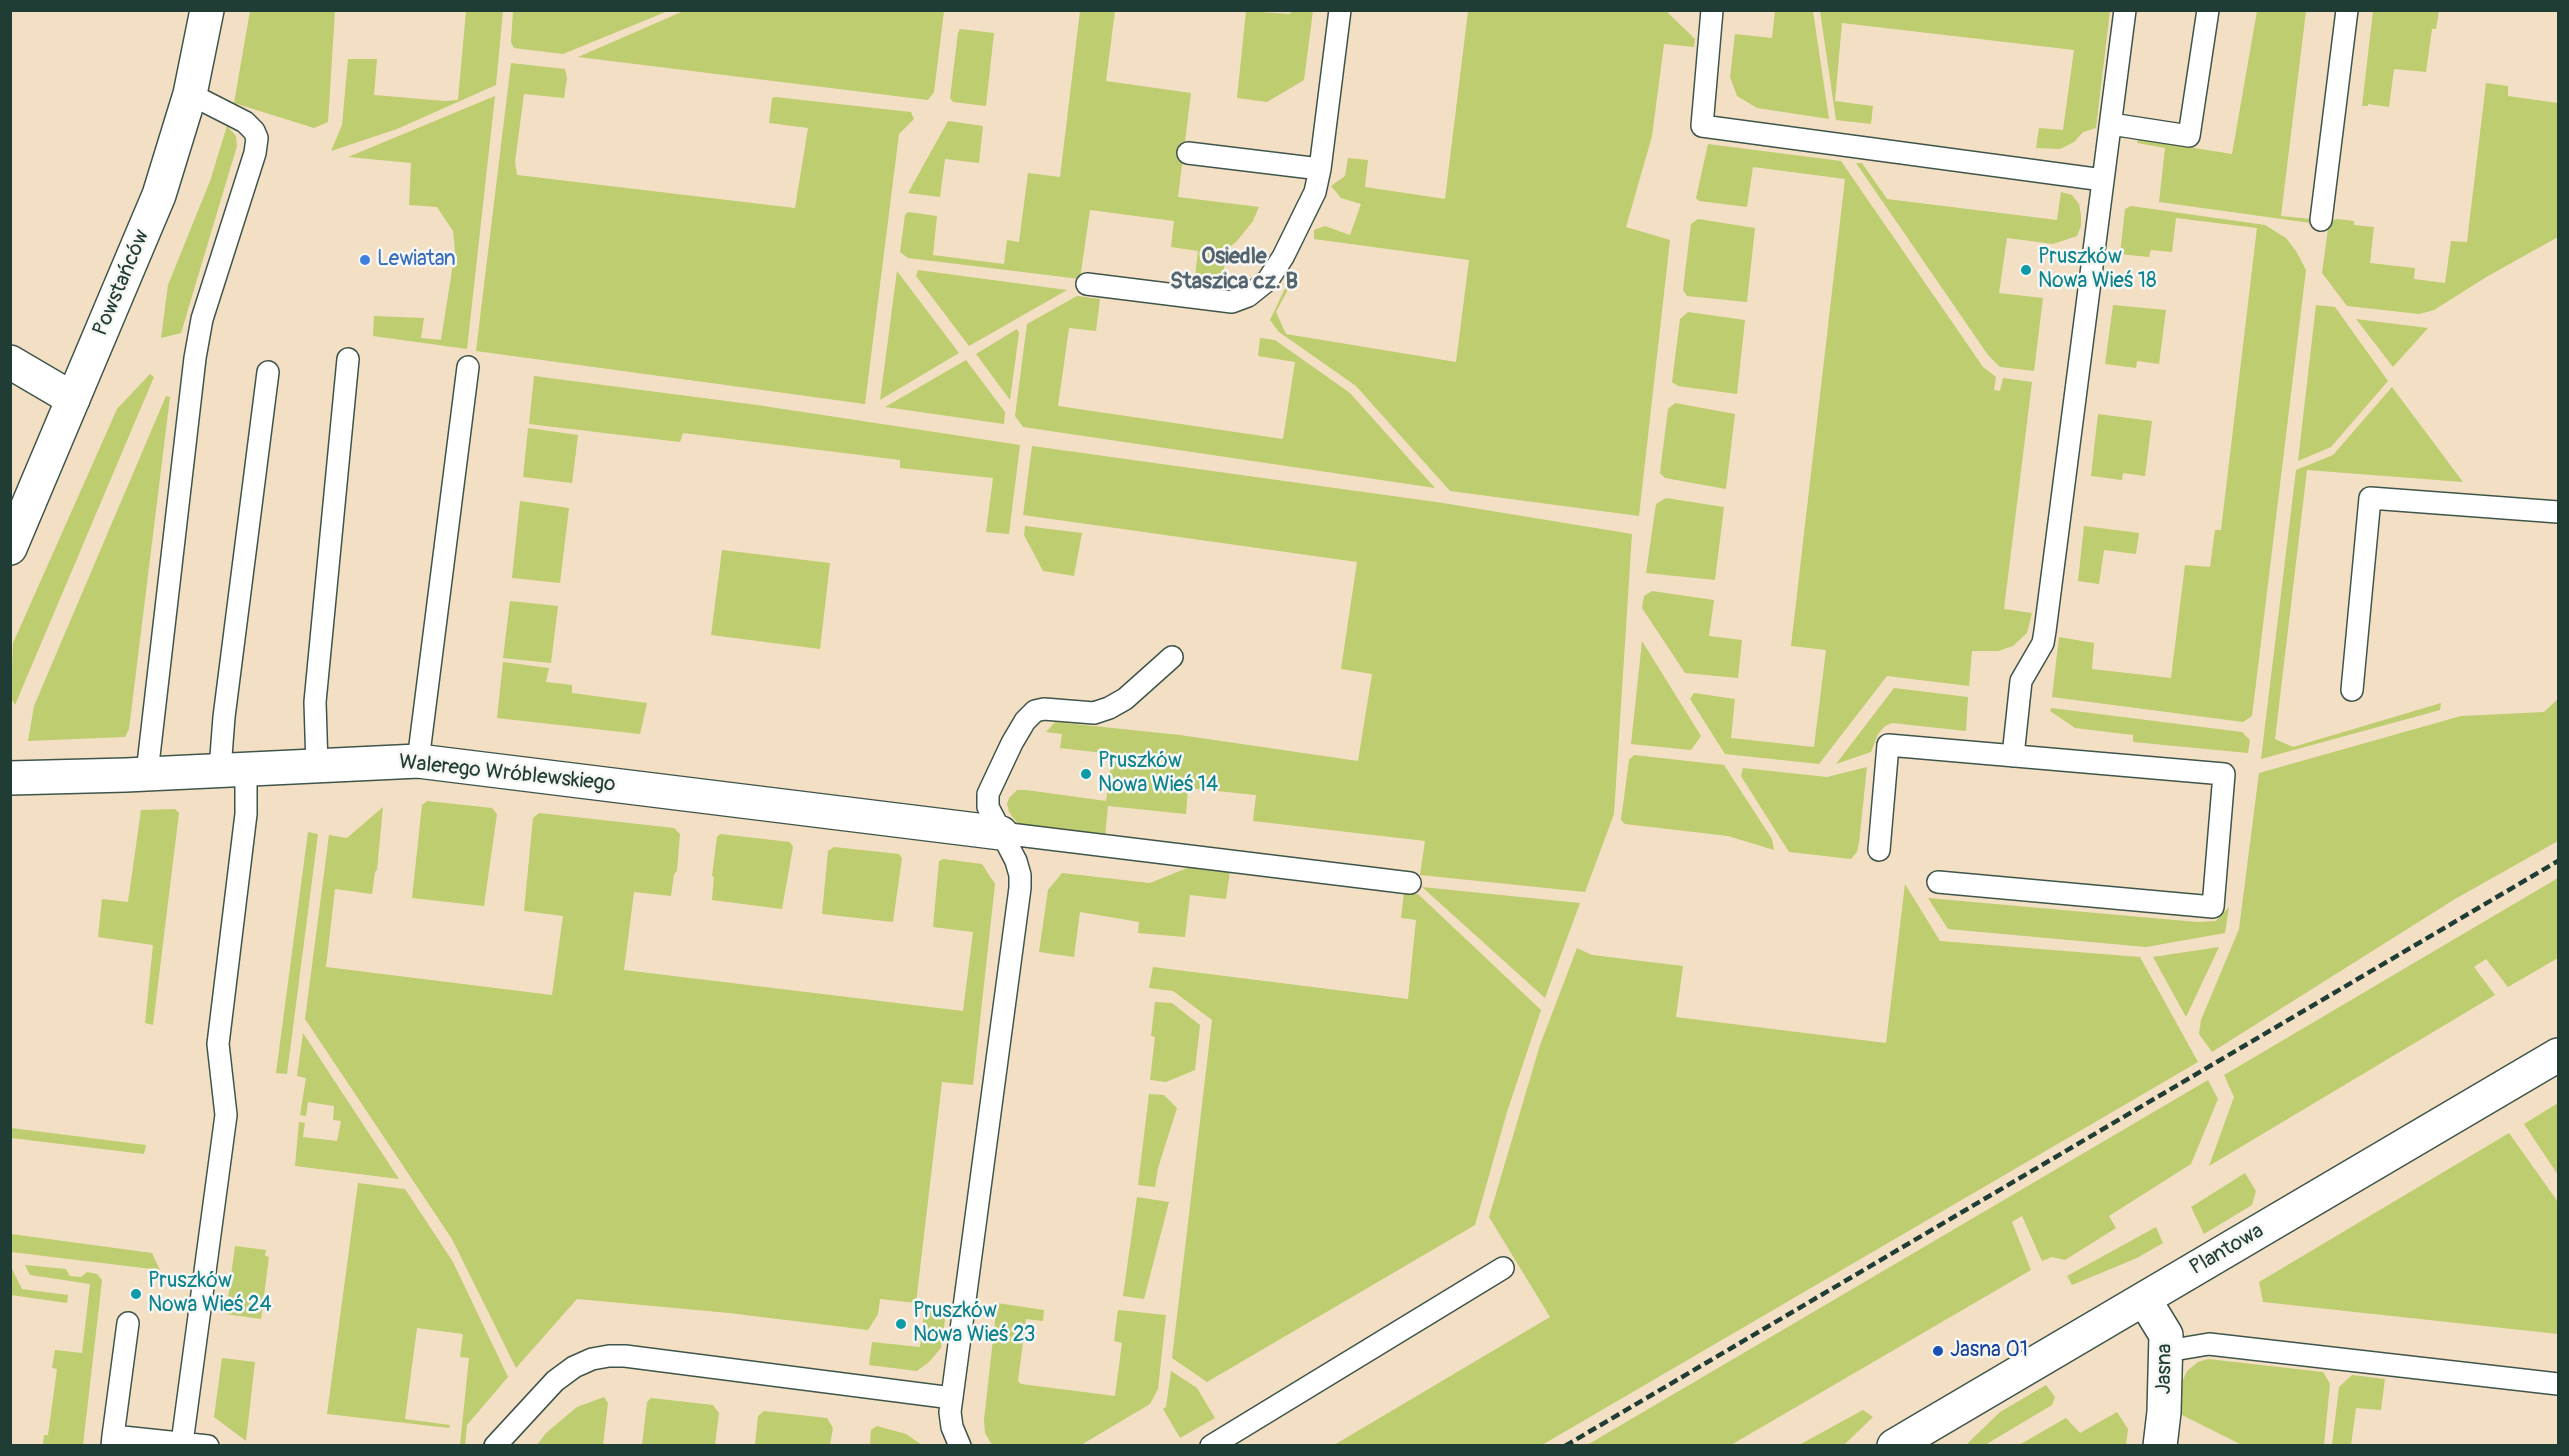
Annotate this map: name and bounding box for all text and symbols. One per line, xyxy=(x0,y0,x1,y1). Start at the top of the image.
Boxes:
street label: Powstańców xyxy=(88,226,156,340)
district label: Osiedle Staszica cz. B xyxy=(1170,244,1298,296)
place label: Pruszków Nowa Wieś 18 xyxy=(2038,245,2157,295)
place label: Lewiatan xyxy=(377,247,456,273)
marker: Lewiatan xyxy=(358,253,372,267)
marker: Pruszków Nowa Wieś 18 xyxy=(2019,263,2033,277)
place label: Pruszków Nowa Wieś 14 xyxy=(1098,749,1218,799)
street label: Walerego Wróblewskiego xyxy=(397,750,617,798)
marker: Pruszków Nowa Wieś 14 xyxy=(1079,767,1093,781)
street label: Plantowa xyxy=(2186,1219,2268,1281)
place label: Pruszków Nowa Wieś 24 xyxy=(148,1269,272,1319)
marker: Pruszków Nowa Wieś 24 xyxy=(129,1287,143,1301)
place label: Pruszków Nowa Wieś 23 xyxy=(913,1299,1036,1349)
marker: Pruszków Nowa Wieś 23 xyxy=(894,1317,908,1331)
place label: Jasna 01 xyxy=(1950,1338,2028,1364)
street label: Jasna xyxy=(2152,1343,2178,1395)
marker: Jasna 01 xyxy=(1931,1344,1945,1358)

